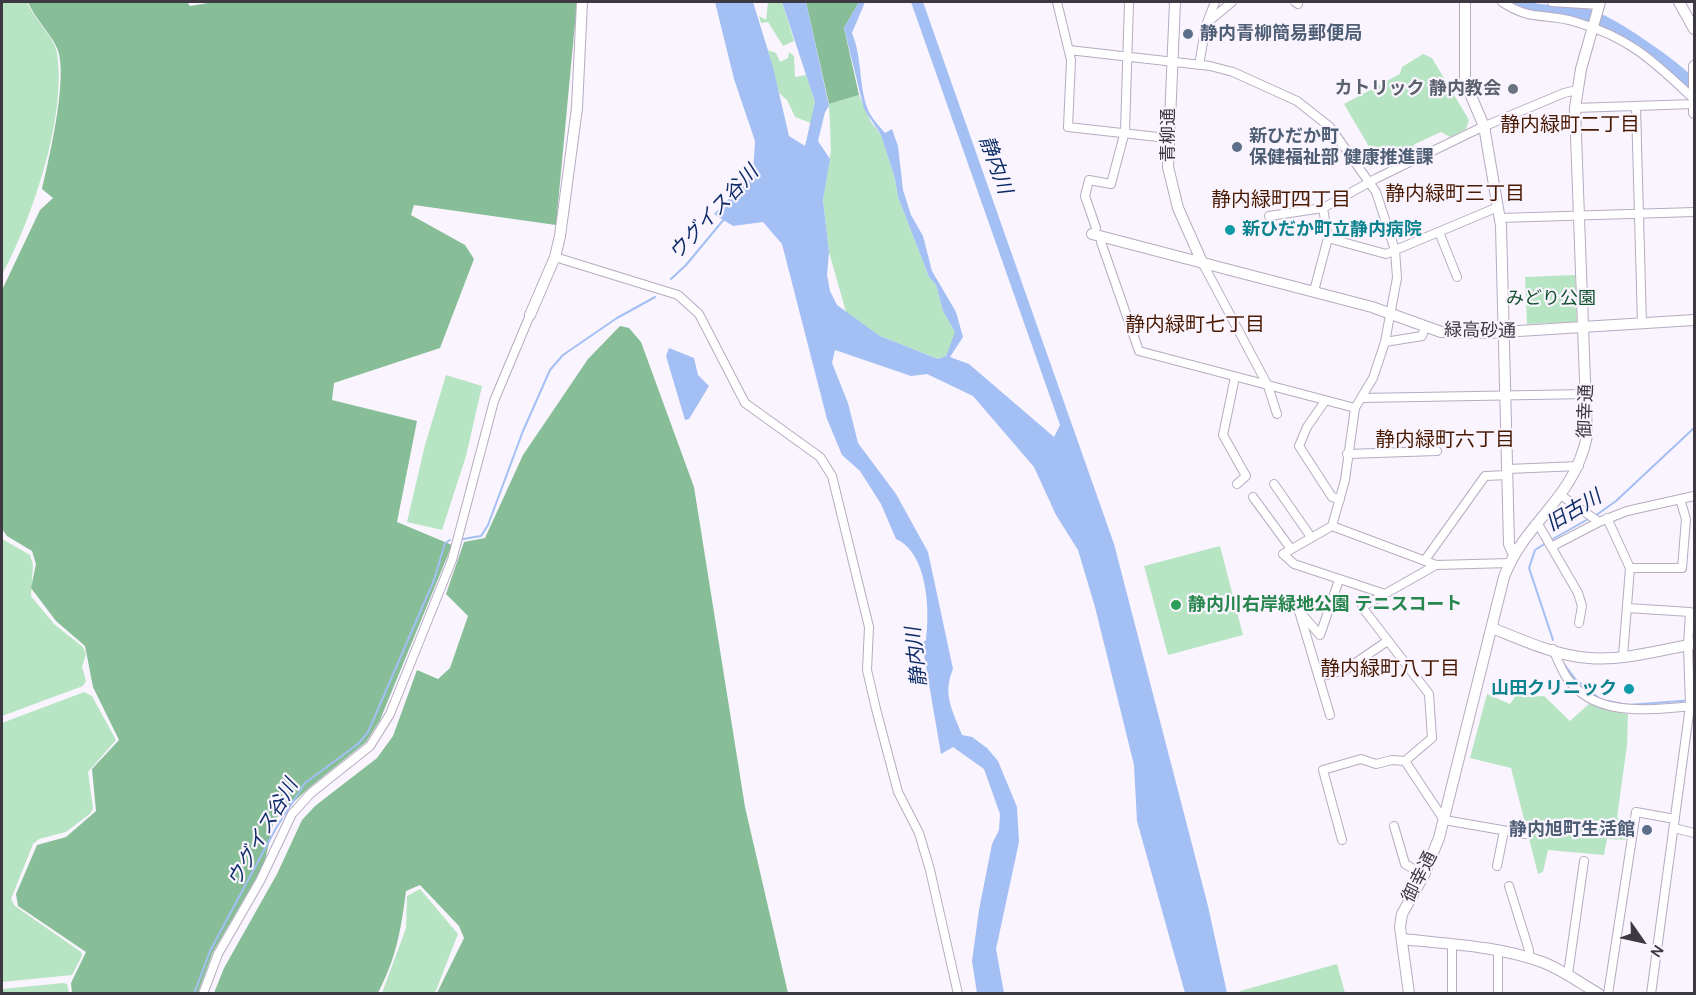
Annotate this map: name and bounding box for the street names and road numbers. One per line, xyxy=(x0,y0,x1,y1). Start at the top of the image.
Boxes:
street label: 青柳通 xyxy=(1158,108,1180,162)
street label: 緑高砂通 xyxy=(1444,320,1516,342)
street label: 御幸通 xyxy=(1574,384,1598,438)
street label: 御幸通 xyxy=(1398,848,1442,906)

